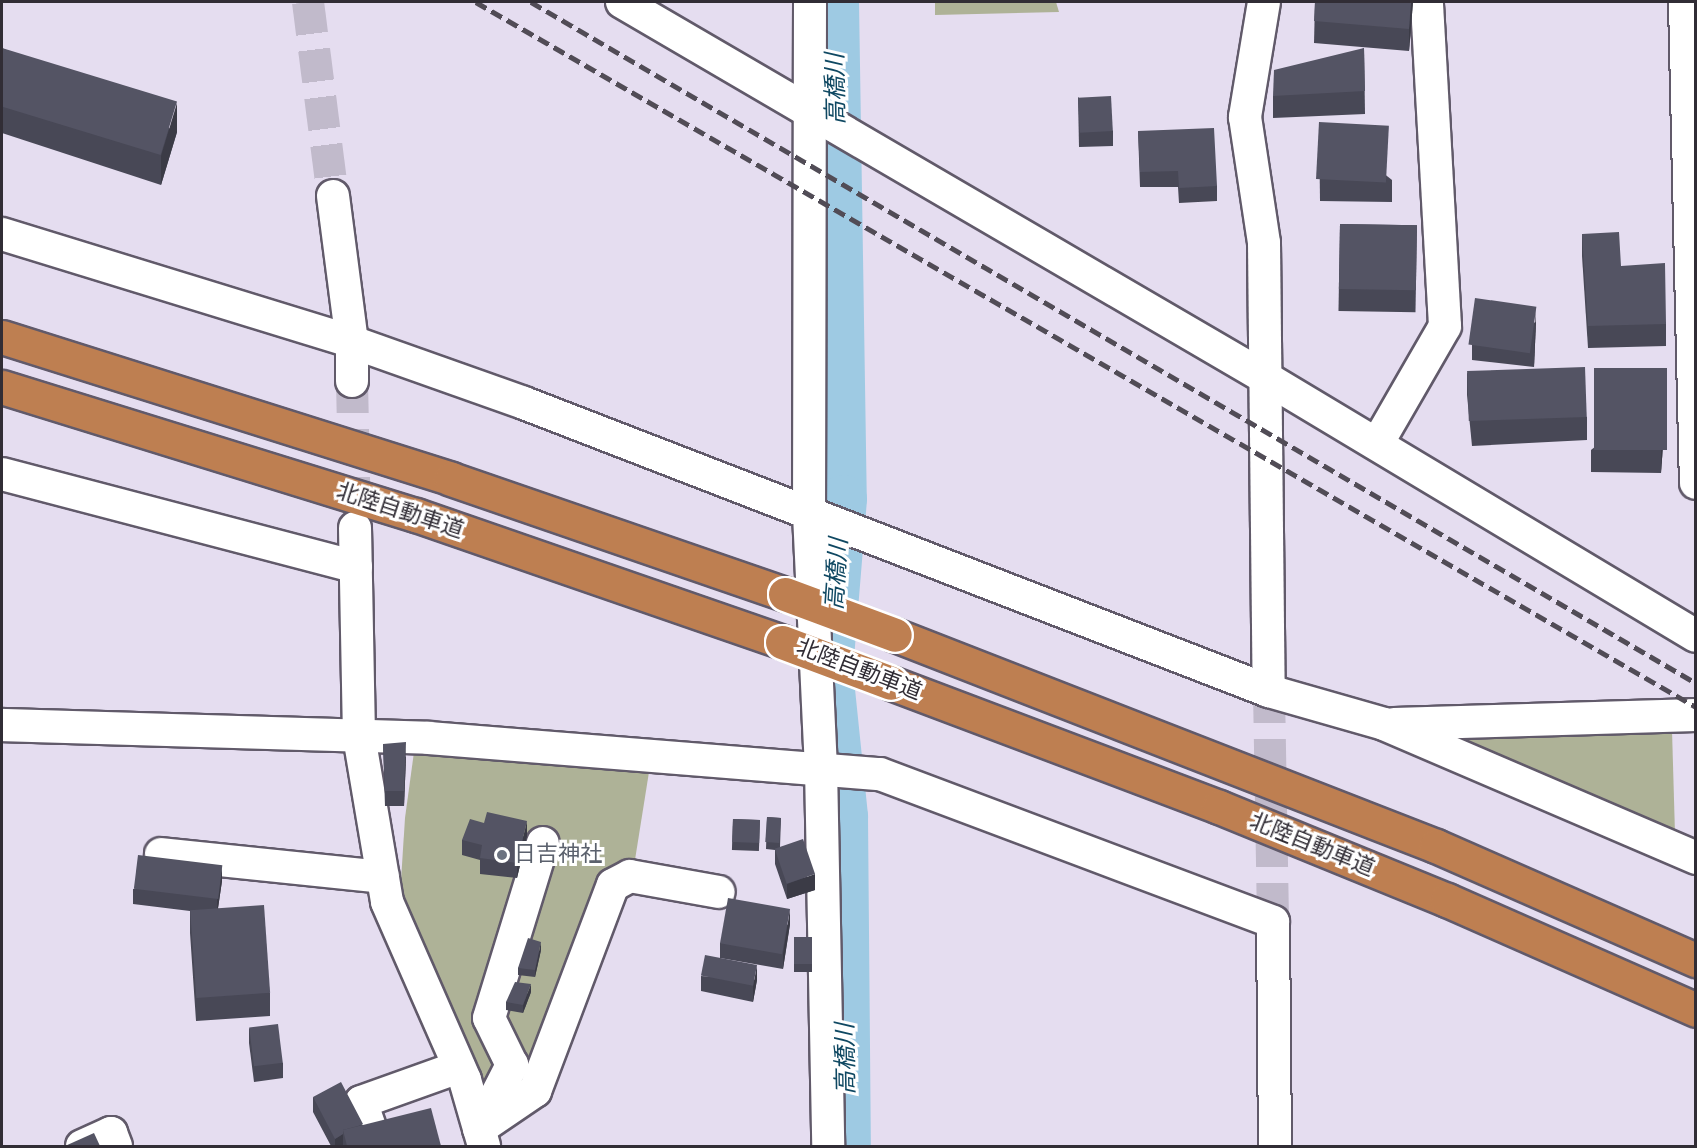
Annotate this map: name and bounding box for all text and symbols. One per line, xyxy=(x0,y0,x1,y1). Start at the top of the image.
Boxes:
water label: 高橋川 xyxy=(821,53,851,125)
street label: 北陸自動車道 xyxy=(333,478,467,544)
water label: 高橋川 xyxy=(820,537,854,611)
street label: 北陸自動車道 xyxy=(793,634,925,706)
street label: 北陸自動車道 xyxy=(1246,808,1378,882)
place label: 日吉神社 xyxy=(514,842,602,868)
marker: 日吉神社 xyxy=(495,848,509,862)
water label: 高橋川 xyxy=(831,1023,861,1095)

